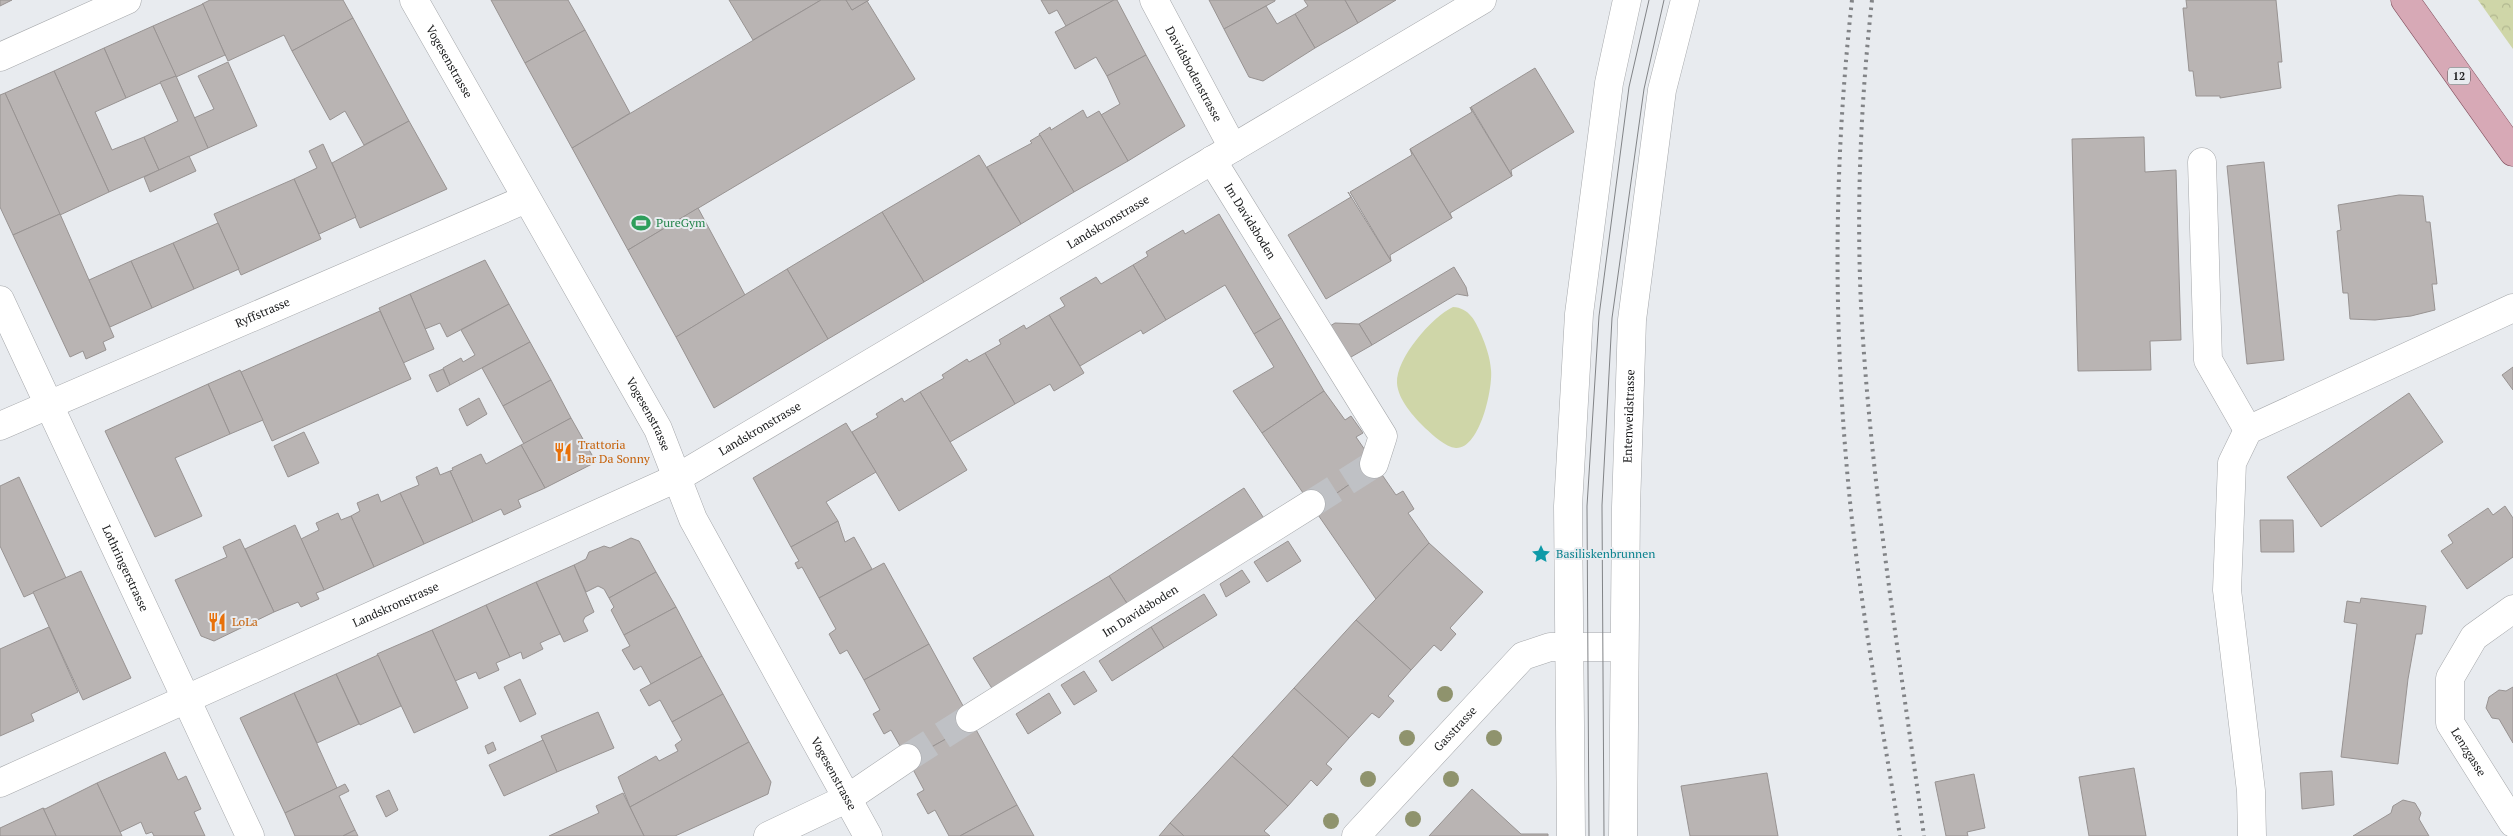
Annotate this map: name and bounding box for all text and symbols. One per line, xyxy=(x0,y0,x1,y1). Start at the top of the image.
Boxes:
street label: Vogesenstrasse xyxy=(423,22,476,101)
street label: Davidsbodenstrasse xyxy=(1162,24,1226,124)
road number: 12 xyxy=(2448,68,2470,84)
street label: Im Davidsboden xyxy=(1221,180,1280,262)
street label: Landskronstrasse xyxy=(1064,191,1152,252)
sports icon: PureGym xyxy=(630,212,652,234)
place label: PureGym xyxy=(656,215,706,230)
street label: Ryffstrasse xyxy=(233,294,292,331)
street label: Entenweidstrasse xyxy=(1619,369,1637,463)
street label: Vogesenstrasse xyxy=(623,374,674,453)
street label: Landskronstrasse xyxy=(716,398,804,459)
place label: Trattoria Bar Da Sonny xyxy=(578,437,651,466)
restaurant icon: Trattoria Bar Da Sonny xyxy=(552,441,574,463)
street label: Lothringerstrasse xyxy=(99,522,152,614)
place icon: Basiliskenbrunnen xyxy=(1530,543,1552,565)
place label: Basiliskenbrunnen xyxy=(1556,546,1655,561)
street label: Landskronstrasse xyxy=(350,578,441,630)
street label: Im Davidsboden xyxy=(1099,581,1181,640)
restaurant icon: LoLa xyxy=(206,611,228,633)
place label: LoLa xyxy=(232,614,258,629)
street label: Gasstrasse xyxy=(1430,703,1480,754)
street label: Lenzgasse xyxy=(2448,725,2490,779)
street label: Vogesenstrasse xyxy=(808,734,860,813)

